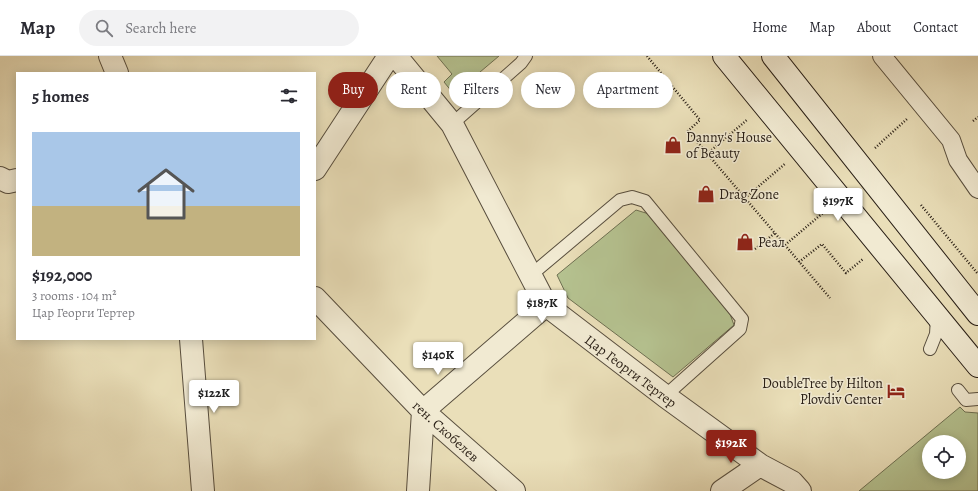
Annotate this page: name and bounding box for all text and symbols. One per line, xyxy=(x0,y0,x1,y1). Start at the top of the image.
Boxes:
search box xyxy=(79,10,359,46)
text: Map xyxy=(20,15,55,41)
icon: search xyxy=(93,17,115,39)
text: Search here xyxy=(125,18,197,38)
text: Home xyxy=(752,18,787,37)
text: Map xyxy=(809,18,835,37)
text: About xyxy=(857,18,891,37)
text: Contact xyxy=(913,18,958,37)
chip: Buy xyxy=(328,72,378,108)
chip: Rent xyxy=(386,72,441,108)
chip: Filters xyxy=(449,72,513,108)
chip: New xyxy=(521,72,575,108)
chip: Apartment xyxy=(583,72,673,108)
text: 5 homes xyxy=(32,85,89,108)
icon: filters xyxy=(278,85,300,107)
place label: Danny's House of Beauty xyxy=(686,128,772,163)
shop icon: Danny's House of Beauty xyxy=(663,135,683,155)
icon: home xyxy=(130,158,202,230)
shop icon: Drag Zone xyxy=(696,184,716,204)
place label: Drag Zone xyxy=(719,185,779,204)
pin: $197K xyxy=(810,188,866,222)
text: $197K xyxy=(823,192,853,209)
shop icon: Реал xyxy=(735,232,755,252)
place label: Реал xyxy=(758,233,785,252)
text: $192,000 xyxy=(32,264,92,287)
text: 3 rooms · 104 m² xyxy=(32,287,116,304)
pin: $187K xyxy=(514,290,570,324)
text: $187K xyxy=(526,294,558,311)
text: Цар Георги Тертер xyxy=(32,304,135,321)
street label: Цар Георги Тертер xyxy=(581,331,681,412)
pin: $140K xyxy=(410,342,466,376)
text: $140K xyxy=(422,346,454,363)
place label: DoubleTree by Hilton Plovdiv Center xyxy=(762,374,884,409)
pin: $122K xyxy=(186,380,242,414)
hotel icon: DoubleTree by Hilton Plovdiv Center xyxy=(886,381,906,401)
text: $122K xyxy=(198,384,230,401)
street label: ген. Скобелев xyxy=(408,396,483,467)
pin: $192K xyxy=(703,430,759,464)
text: $192K xyxy=(715,434,747,451)
map controls xyxy=(922,435,966,479)
button: locate xyxy=(922,435,966,479)

